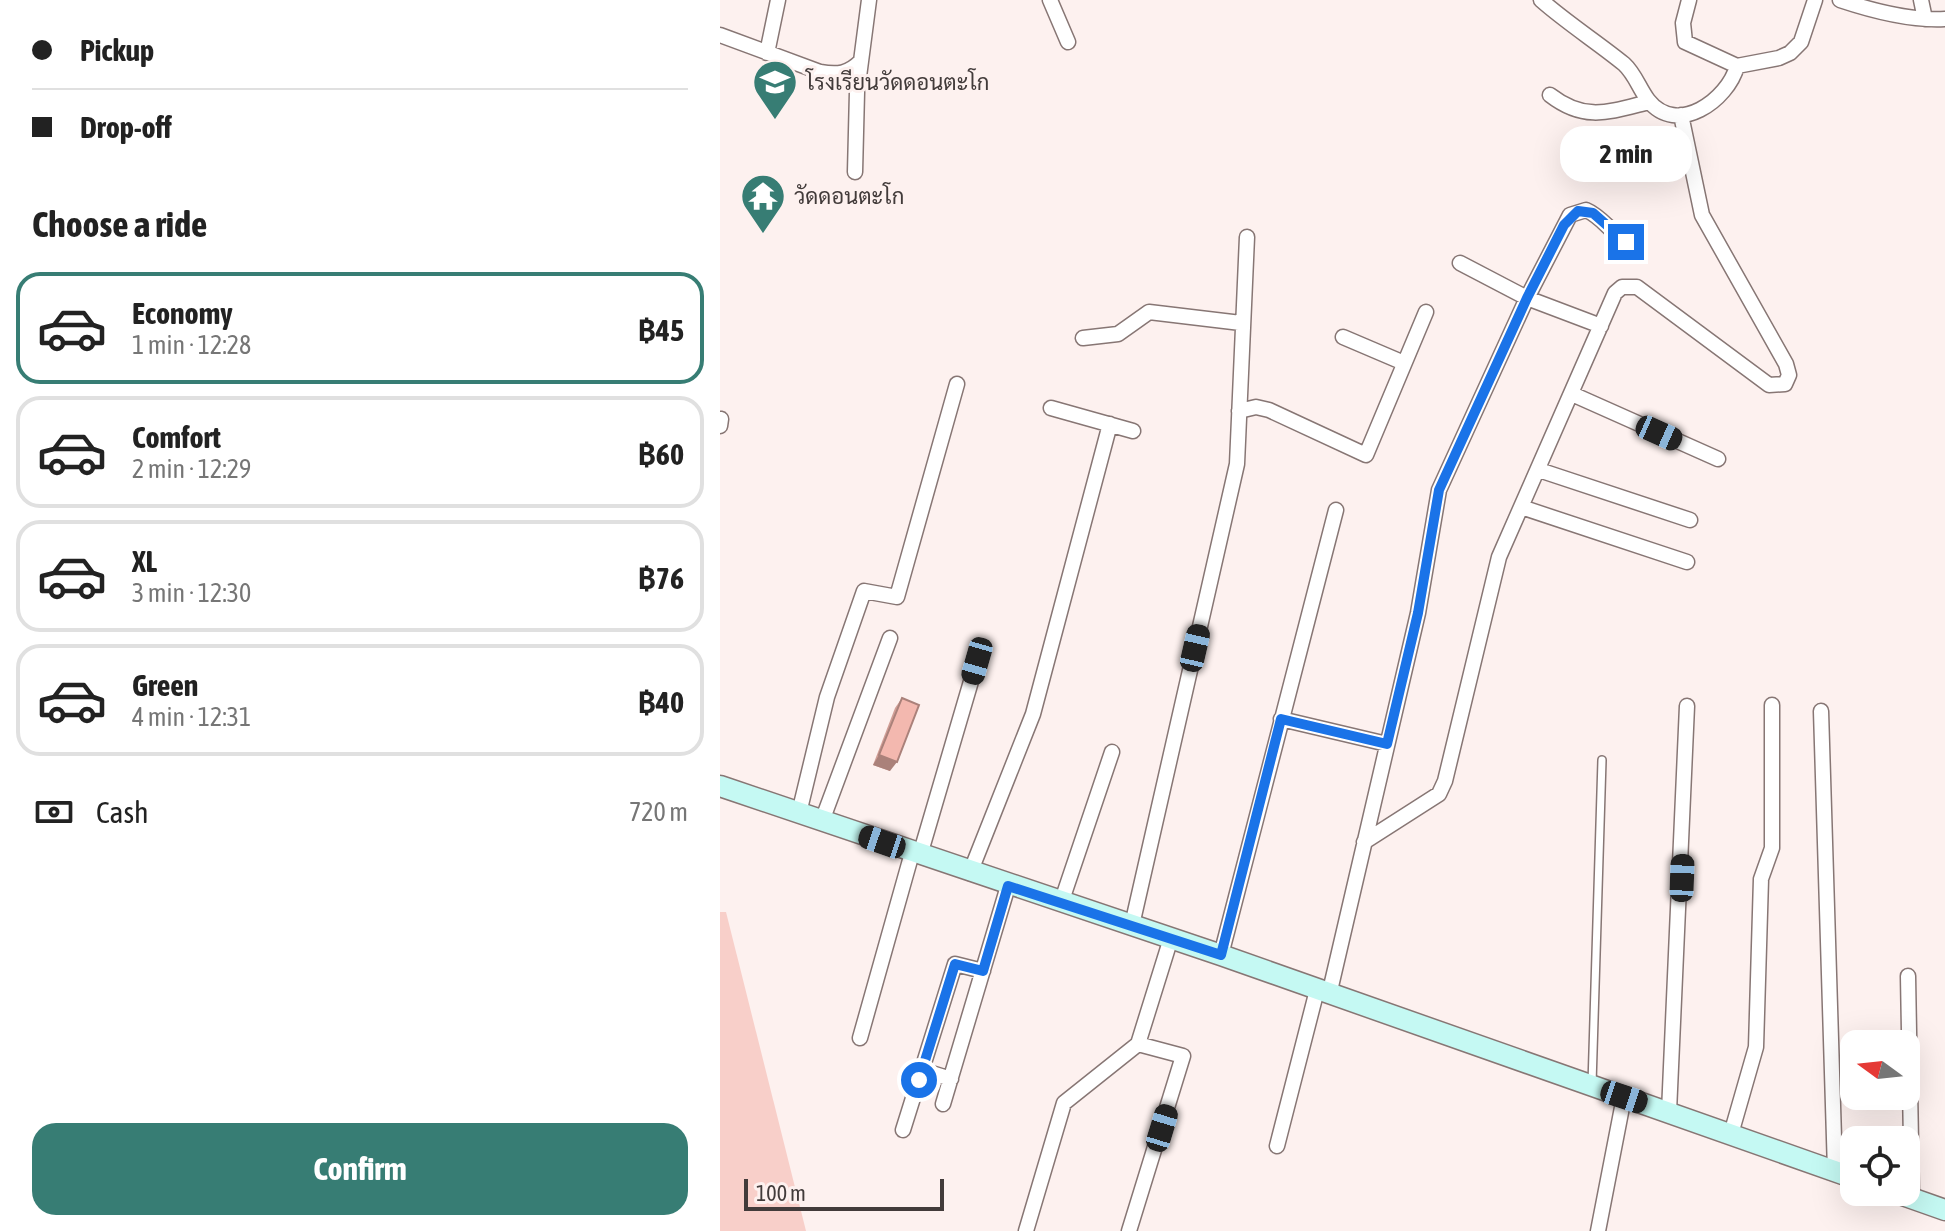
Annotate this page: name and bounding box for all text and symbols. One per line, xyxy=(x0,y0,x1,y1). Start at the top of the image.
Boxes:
text: Pickup xyxy=(80,33,154,67)
school or university icon: โรงเรียนวัดดอนตะโก xyxy=(751,58,799,121)
place label: โรงเรียนวัดดอนตะโก xyxy=(805,68,989,95)
text: Drop-off xyxy=(80,110,172,144)
callout: 2 min xyxy=(1560,126,1692,182)
text: 2 min xyxy=(1599,139,1653,169)
temple icon: วัดดอนตะโก xyxy=(739,172,787,235)
place label: วัดดอนตะโก xyxy=(794,182,904,209)
text: Choose a ride xyxy=(32,203,207,245)
route end xyxy=(1608,224,1644,260)
icon: car xyxy=(36,292,108,364)
text: Economy xyxy=(132,296,233,330)
text: ฿45 xyxy=(638,313,684,347)
text: 1 min · 12:28 xyxy=(132,330,251,360)
car xyxy=(1632,412,1686,454)
icon: car xyxy=(36,416,108,488)
text: Comfort xyxy=(132,420,221,454)
text: ฿60 xyxy=(638,437,684,471)
text: 2 min · 12:29 xyxy=(132,454,251,484)
icon: car xyxy=(36,540,108,612)
text: XL xyxy=(132,544,157,578)
text: ฿76 xyxy=(638,561,684,595)
text: 3 min · 12:30 xyxy=(132,578,251,608)
car xyxy=(1178,622,1212,674)
car xyxy=(959,635,995,687)
icon: car xyxy=(36,664,108,736)
text: Green xyxy=(132,668,198,702)
text: ฿40 xyxy=(638,685,684,719)
text: 4 min · 12:31 xyxy=(132,702,251,732)
icon: cash xyxy=(32,790,76,834)
text: Cash xyxy=(96,795,149,829)
text: 720 m xyxy=(629,797,688,827)
car xyxy=(855,823,909,861)
car xyxy=(1669,854,1695,902)
north arrow xyxy=(1840,1030,1920,1110)
map controls xyxy=(1840,1030,1920,1206)
route start xyxy=(901,1062,937,1098)
car xyxy=(1597,1078,1651,1116)
car xyxy=(1144,1102,1180,1154)
button: Confirm xyxy=(32,1123,688,1215)
button: locate xyxy=(1840,1126,1920,1206)
scale bar xyxy=(744,1175,944,1211)
text: 100 m xyxy=(756,1180,806,1206)

